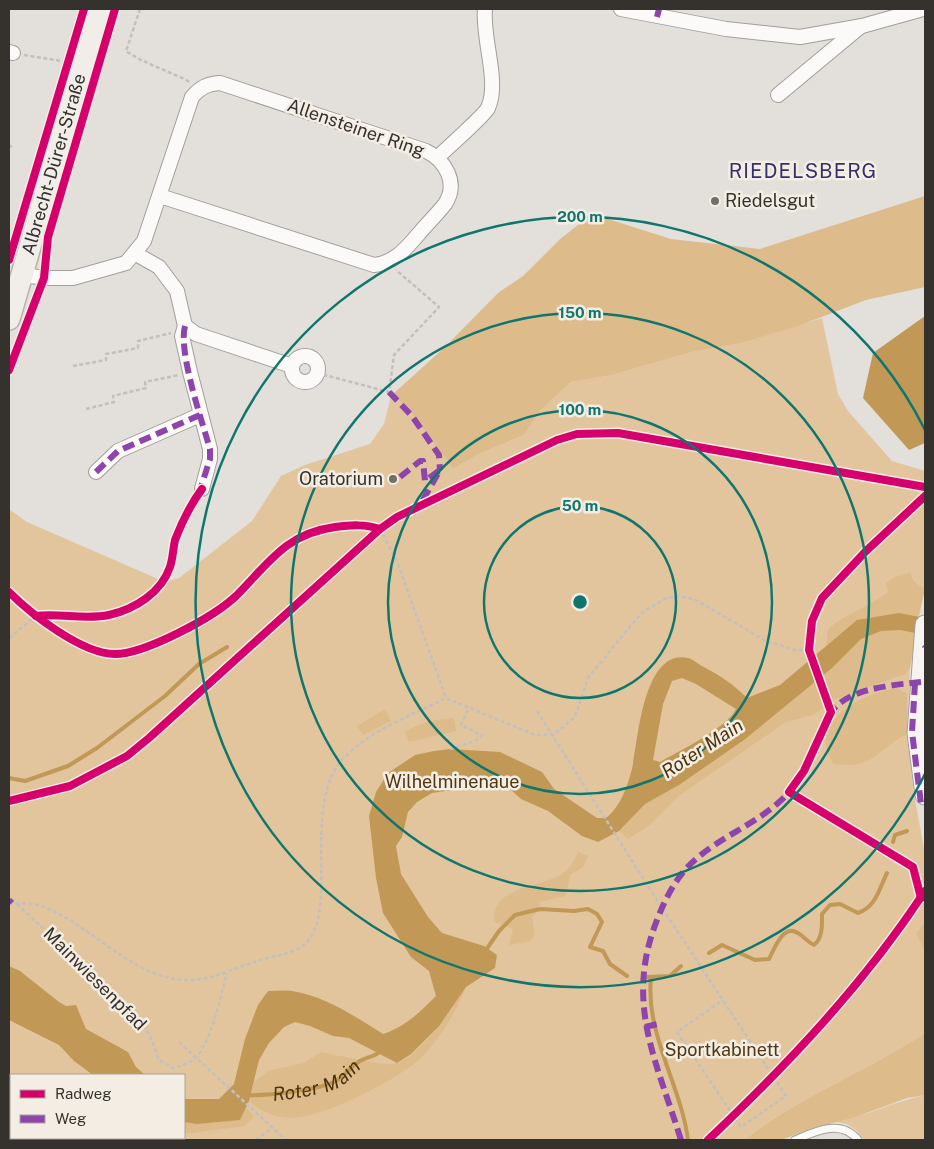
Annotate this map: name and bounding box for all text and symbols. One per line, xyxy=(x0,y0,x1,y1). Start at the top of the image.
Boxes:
street label: Albrecht-Dürer-Straße xyxy=(17,71,90,257)
street label: Allensteiner Ring xyxy=(285,94,428,161)
district label: RIEDELSBERG xyxy=(729,159,877,183)
place label: Riedelsgut xyxy=(725,190,815,211)
marker: Riedelsgut xyxy=(709,195,721,207)
text: 200 m xyxy=(557,208,603,225)
text: 150 m xyxy=(558,304,602,321)
text: 100 m xyxy=(559,401,601,418)
place label: Oratorium xyxy=(299,468,383,489)
marker: Oratorium xyxy=(387,473,399,485)
text: 50 m xyxy=(562,497,598,514)
centre of rings xyxy=(571,593,589,611)
water label: Roter Main xyxy=(657,714,747,782)
park label: Wilhelminenaue xyxy=(385,771,519,792)
street label: Mainwiesenpfad xyxy=(39,923,151,1035)
park label: Sportkabinett xyxy=(664,1039,780,1060)
water label: Roter Main xyxy=(271,1055,364,1105)
legend xyxy=(10,1074,185,1139)
text: Radweg xyxy=(55,1085,112,1102)
text: Weg xyxy=(55,1110,86,1127)

